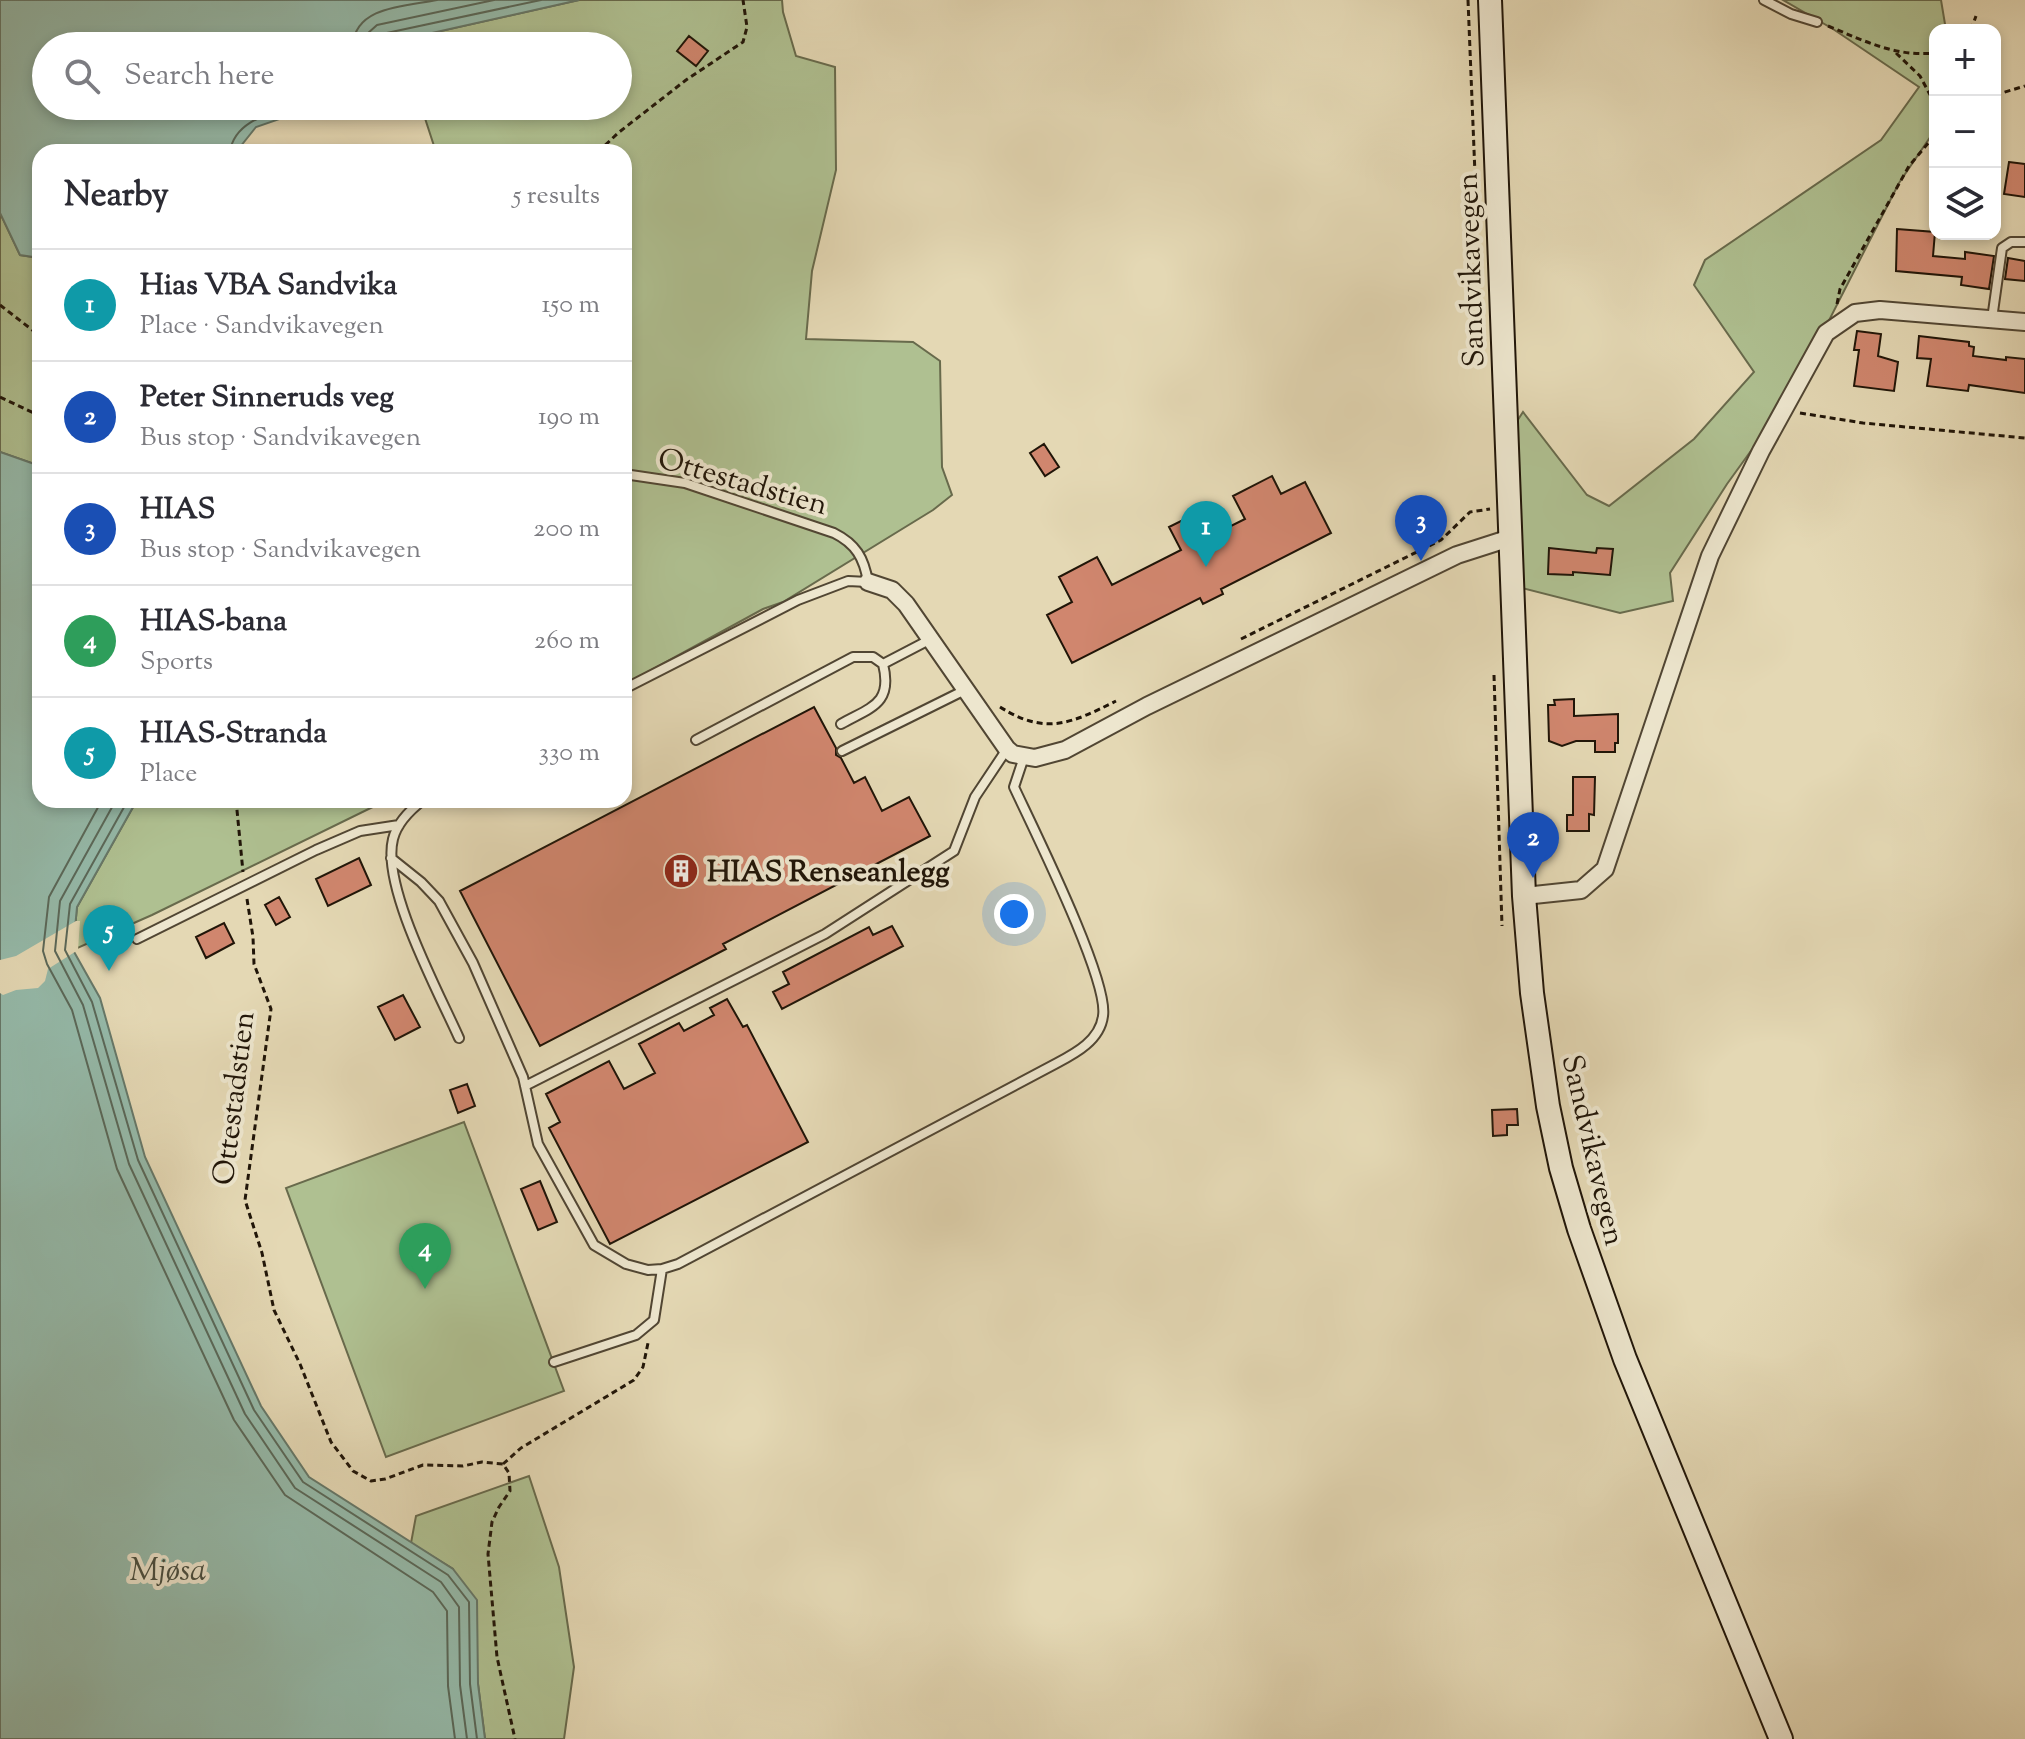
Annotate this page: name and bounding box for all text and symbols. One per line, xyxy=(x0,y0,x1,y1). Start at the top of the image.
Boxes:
map controls xyxy=(1929,24,2001,240)
button: + xyxy=(1929,24,2001,96)
search box xyxy=(32,32,632,120)
icon: search xyxy=(60,54,104,98)
text: Search here xyxy=(124,55,274,98)
button: − xyxy=(1929,96,2001,168)
button: layers xyxy=(1929,168,2001,240)
text: Nearby xyxy=(64,172,169,221)
street label: Sandvikavegen xyxy=(1448,172,1497,368)
text: 5 results xyxy=(512,178,600,215)
text: Hias VBA Sandvika xyxy=(140,265,397,308)
text: 1 xyxy=(86,287,94,324)
text: 150 m xyxy=(541,287,600,324)
text: Place · Sandvikavegen xyxy=(140,308,384,345)
text: Peter Sinneruds veg xyxy=(140,377,394,420)
text: 2 xyxy=(84,399,96,436)
text: 190 m xyxy=(538,399,600,436)
text: Bus stop · Sandvikavegen xyxy=(140,420,421,457)
street label: Ottestadstien xyxy=(652,439,832,528)
text: HIAS xyxy=(140,489,215,532)
pin: 3 xyxy=(1395,495,1447,561)
pin: 1 xyxy=(1180,501,1232,567)
text: 3 xyxy=(85,511,95,548)
text: 200 m xyxy=(533,511,600,548)
text: Bus stop · Sandvikavegen xyxy=(140,532,421,569)
text: HIAS-bana xyxy=(140,601,287,644)
text: 4 xyxy=(83,623,97,660)
text: 260 m xyxy=(534,623,600,660)
text: Sports xyxy=(140,644,213,681)
text: HIAS-Stranda xyxy=(140,713,327,756)
text: 5 xyxy=(86,735,94,772)
text: 330 m xyxy=(538,735,600,772)
text: Place xyxy=(140,756,197,793)
pin: 2 xyxy=(1507,812,1559,878)
building icon: HIAS Renseanlegg xyxy=(662,852,700,890)
place label: HIAS Renseanlegg xyxy=(707,852,950,895)
your location xyxy=(994,894,1034,934)
pin: 5 xyxy=(83,905,135,971)
street label: Ottestadstien xyxy=(203,1009,267,1188)
street label: Sandvikavegen xyxy=(1549,1051,1634,1251)
pin: 4 xyxy=(399,1223,451,1289)
water label: Mjøsa xyxy=(130,1549,206,1595)

